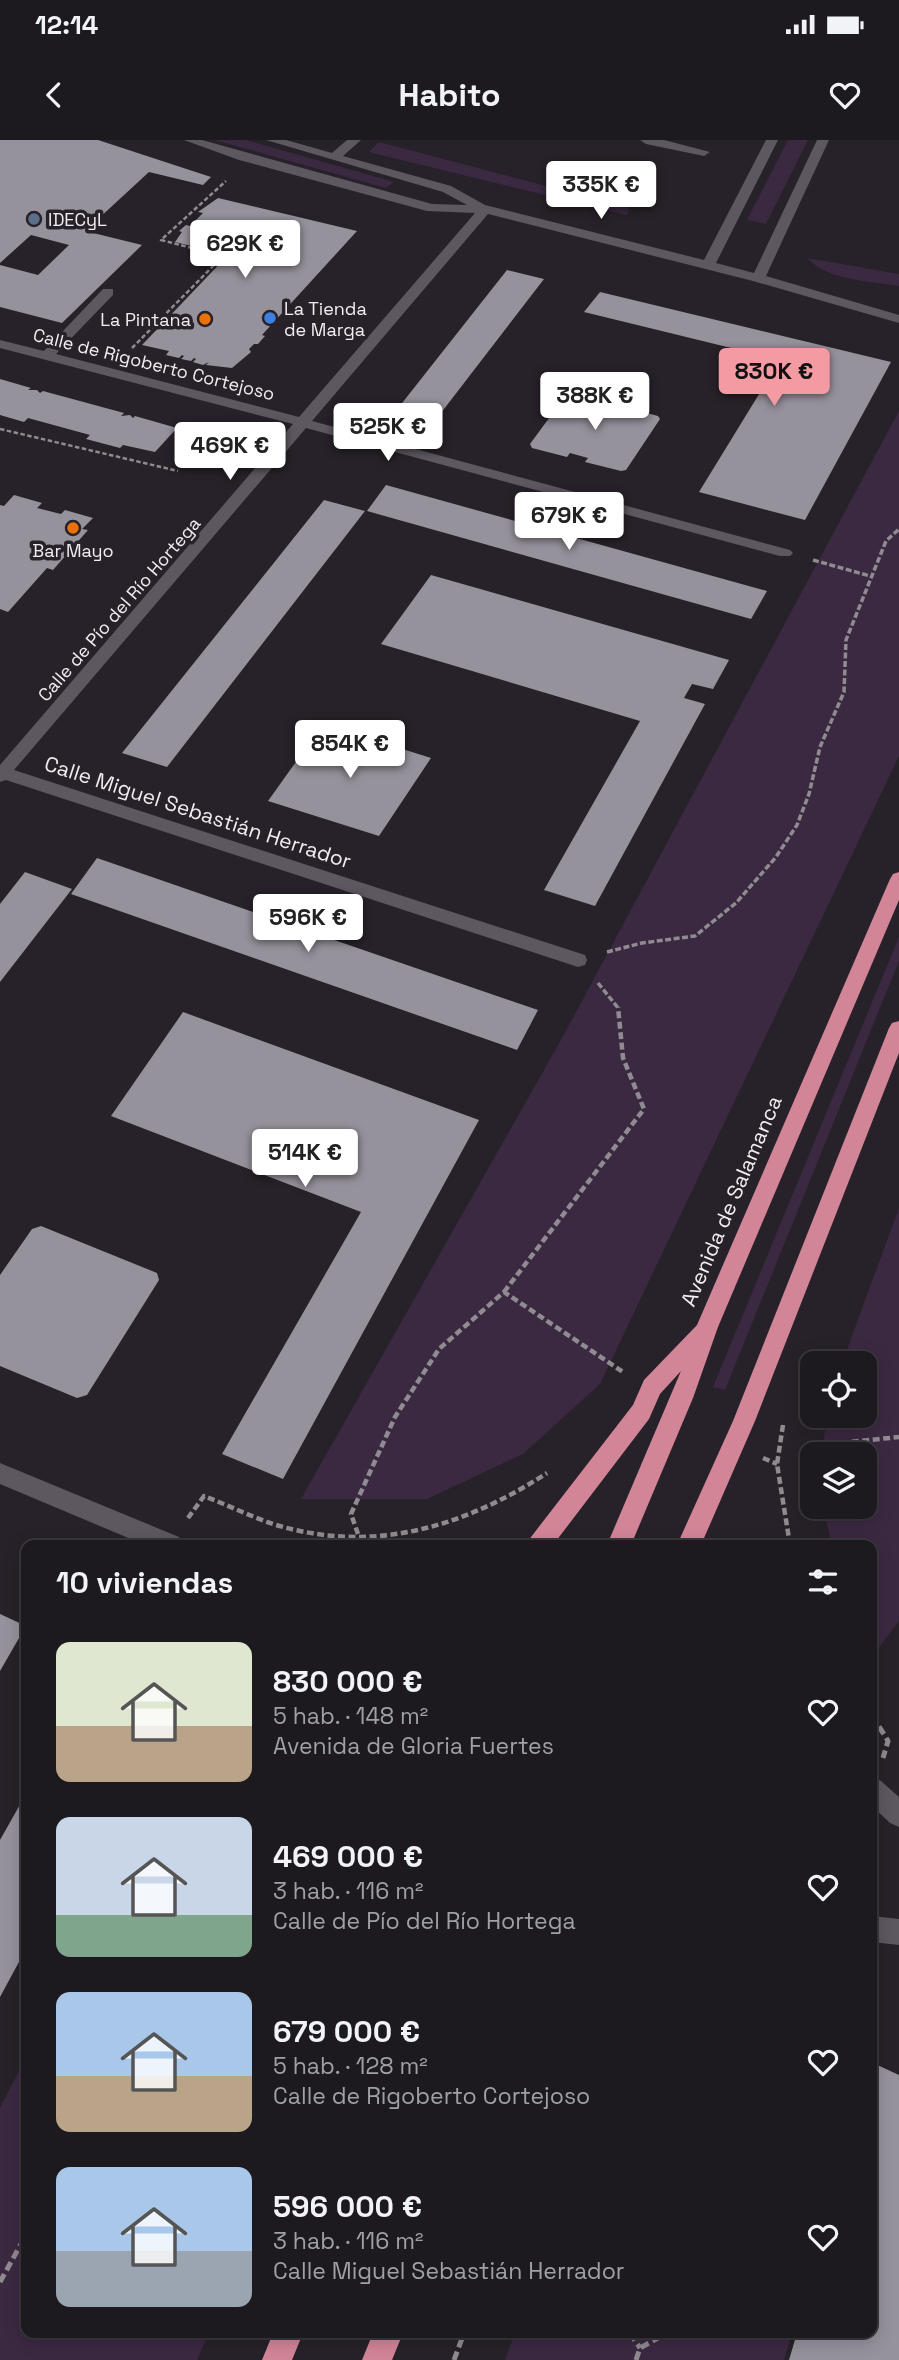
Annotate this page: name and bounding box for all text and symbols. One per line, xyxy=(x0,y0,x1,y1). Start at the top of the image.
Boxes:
text: 12:14 xyxy=(35,8,98,42)
text: Habito xyxy=(398,75,501,115)
icon: back xyxy=(35,76,73,114)
icon: heart xyxy=(826,76,864,114)
pin: 335K € xyxy=(544,162,658,221)
text: 335K € xyxy=(562,169,640,199)
place label: IDECyL xyxy=(48,208,107,231)
marker: IDECyL xyxy=(26,211,42,227)
pin: 629K € xyxy=(188,220,302,280)
text: 629K € xyxy=(206,228,284,258)
place label: La Tienda de Marga xyxy=(284,297,367,341)
place label: La Pintana xyxy=(100,308,191,331)
marker: La Tienda de Marga xyxy=(262,310,278,326)
marker: La Pintana xyxy=(197,311,213,327)
street label: Calle de Rigoberto Cortejoso xyxy=(31,323,277,405)
pin: 830K € xyxy=(717,348,831,408)
text: 830K € xyxy=(735,356,813,386)
pin: 388K € xyxy=(538,372,652,432)
text: 388K € xyxy=(556,380,634,410)
pin: 525K € xyxy=(331,404,445,463)
text: 525K € xyxy=(350,411,426,441)
pin: 469K € xyxy=(173,422,287,482)
text: 469K € xyxy=(191,430,269,460)
pin: 679K € xyxy=(512,492,626,552)
text: 679K € xyxy=(531,500,607,530)
street label: Calle de Pío del Río Hortega xyxy=(33,512,205,706)
marker: Bar Mayo xyxy=(65,520,81,536)
place label: Bar Mayo xyxy=(32,539,114,562)
pin: 854K € xyxy=(293,720,407,780)
text: 854K € xyxy=(311,728,389,758)
street label: Calle Miguel Sebastián Herrador xyxy=(41,750,355,874)
pin: 596K € xyxy=(251,894,365,954)
text: 596K € xyxy=(269,902,347,932)
street label: Avenida de Salamanca xyxy=(674,1092,788,1310)
pin: 514K € xyxy=(248,1130,362,1189)
text: 514K € xyxy=(268,1137,342,1167)
map controls xyxy=(800,1351,877,1519)
button: locate xyxy=(800,1351,877,1428)
button: layers xyxy=(800,1442,877,1519)
text: 10 viviendas xyxy=(56,1563,233,1602)
icon: filters xyxy=(804,1563,842,1601)
text: 830 000 € xyxy=(273,1662,423,1701)
icon: home xyxy=(112,1670,196,1754)
icon: heart xyxy=(804,1693,842,1731)
text: 5 hab. · 148 m² xyxy=(273,1701,428,1731)
text: Avenida de Gloria Fuertes xyxy=(273,1731,554,1761)
text: 469 000 € xyxy=(273,1837,423,1876)
icon: home xyxy=(112,1845,196,1929)
icon: heart xyxy=(804,1868,842,1906)
text: 3 hab. · 116 m² xyxy=(273,1876,423,1906)
text: Calle de Pío del Río Hortega xyxy=(273,1906,576,1936)
text: 679 000 € xyxy=(273,2012,420,2051)
icon: home xyxy=(112,2020,196,2104)
icon: heart xyxy=(804,2043,842,2081)
text: 5 hab. · 128 m² xyxy=(273,2051,428,2081)
text: Calle de Rigoberto Cortejoso xyxy=(273,2081,590,2111)
text: 596 000 € xyxy=(273,2187,422,2226)
icon: home xyxy=(112,2195,196,2279)
icon: heart xyxy=(804,2218,842,2256)
text: 3 hab. · 116 m² xyxy=(273,2226,423,2256)
text: Calle Miguel Sebastián Herrador xyxy=(273,2256,625,2286)

